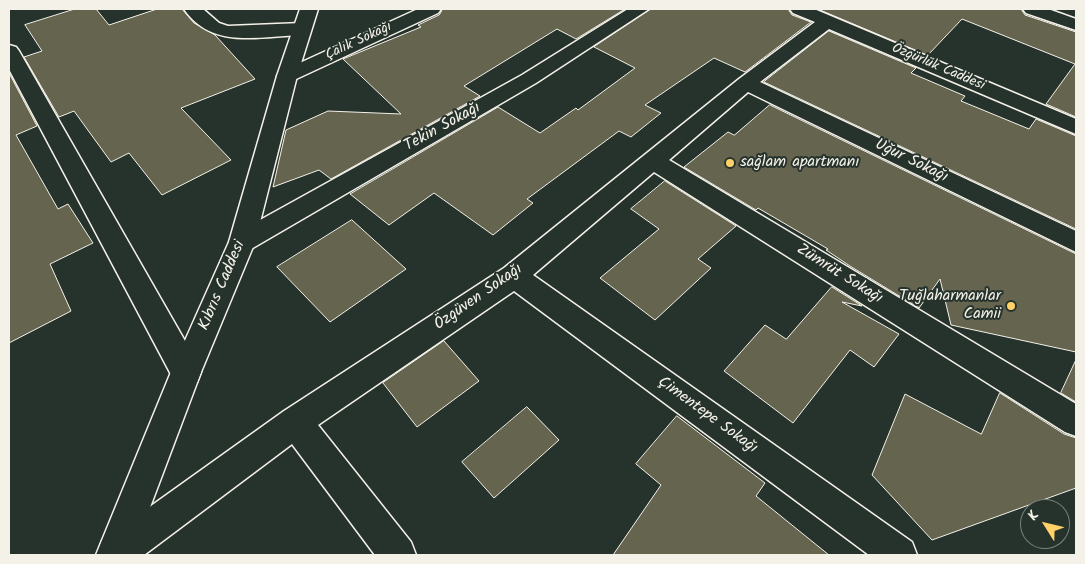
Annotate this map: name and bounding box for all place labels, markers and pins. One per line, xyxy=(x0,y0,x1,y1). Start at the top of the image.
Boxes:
place label: sağlam apartmanı xyxy=(740,153,860,173)
marker: sağlam apartmanı xyxy=(724,157,736,169)
place label: Tuğlaharmanlar Camii xyxy=(899,287,1001,325)
marker: Tuğlaharmanlar Camii xyxy=(1005,300,1017,312)

